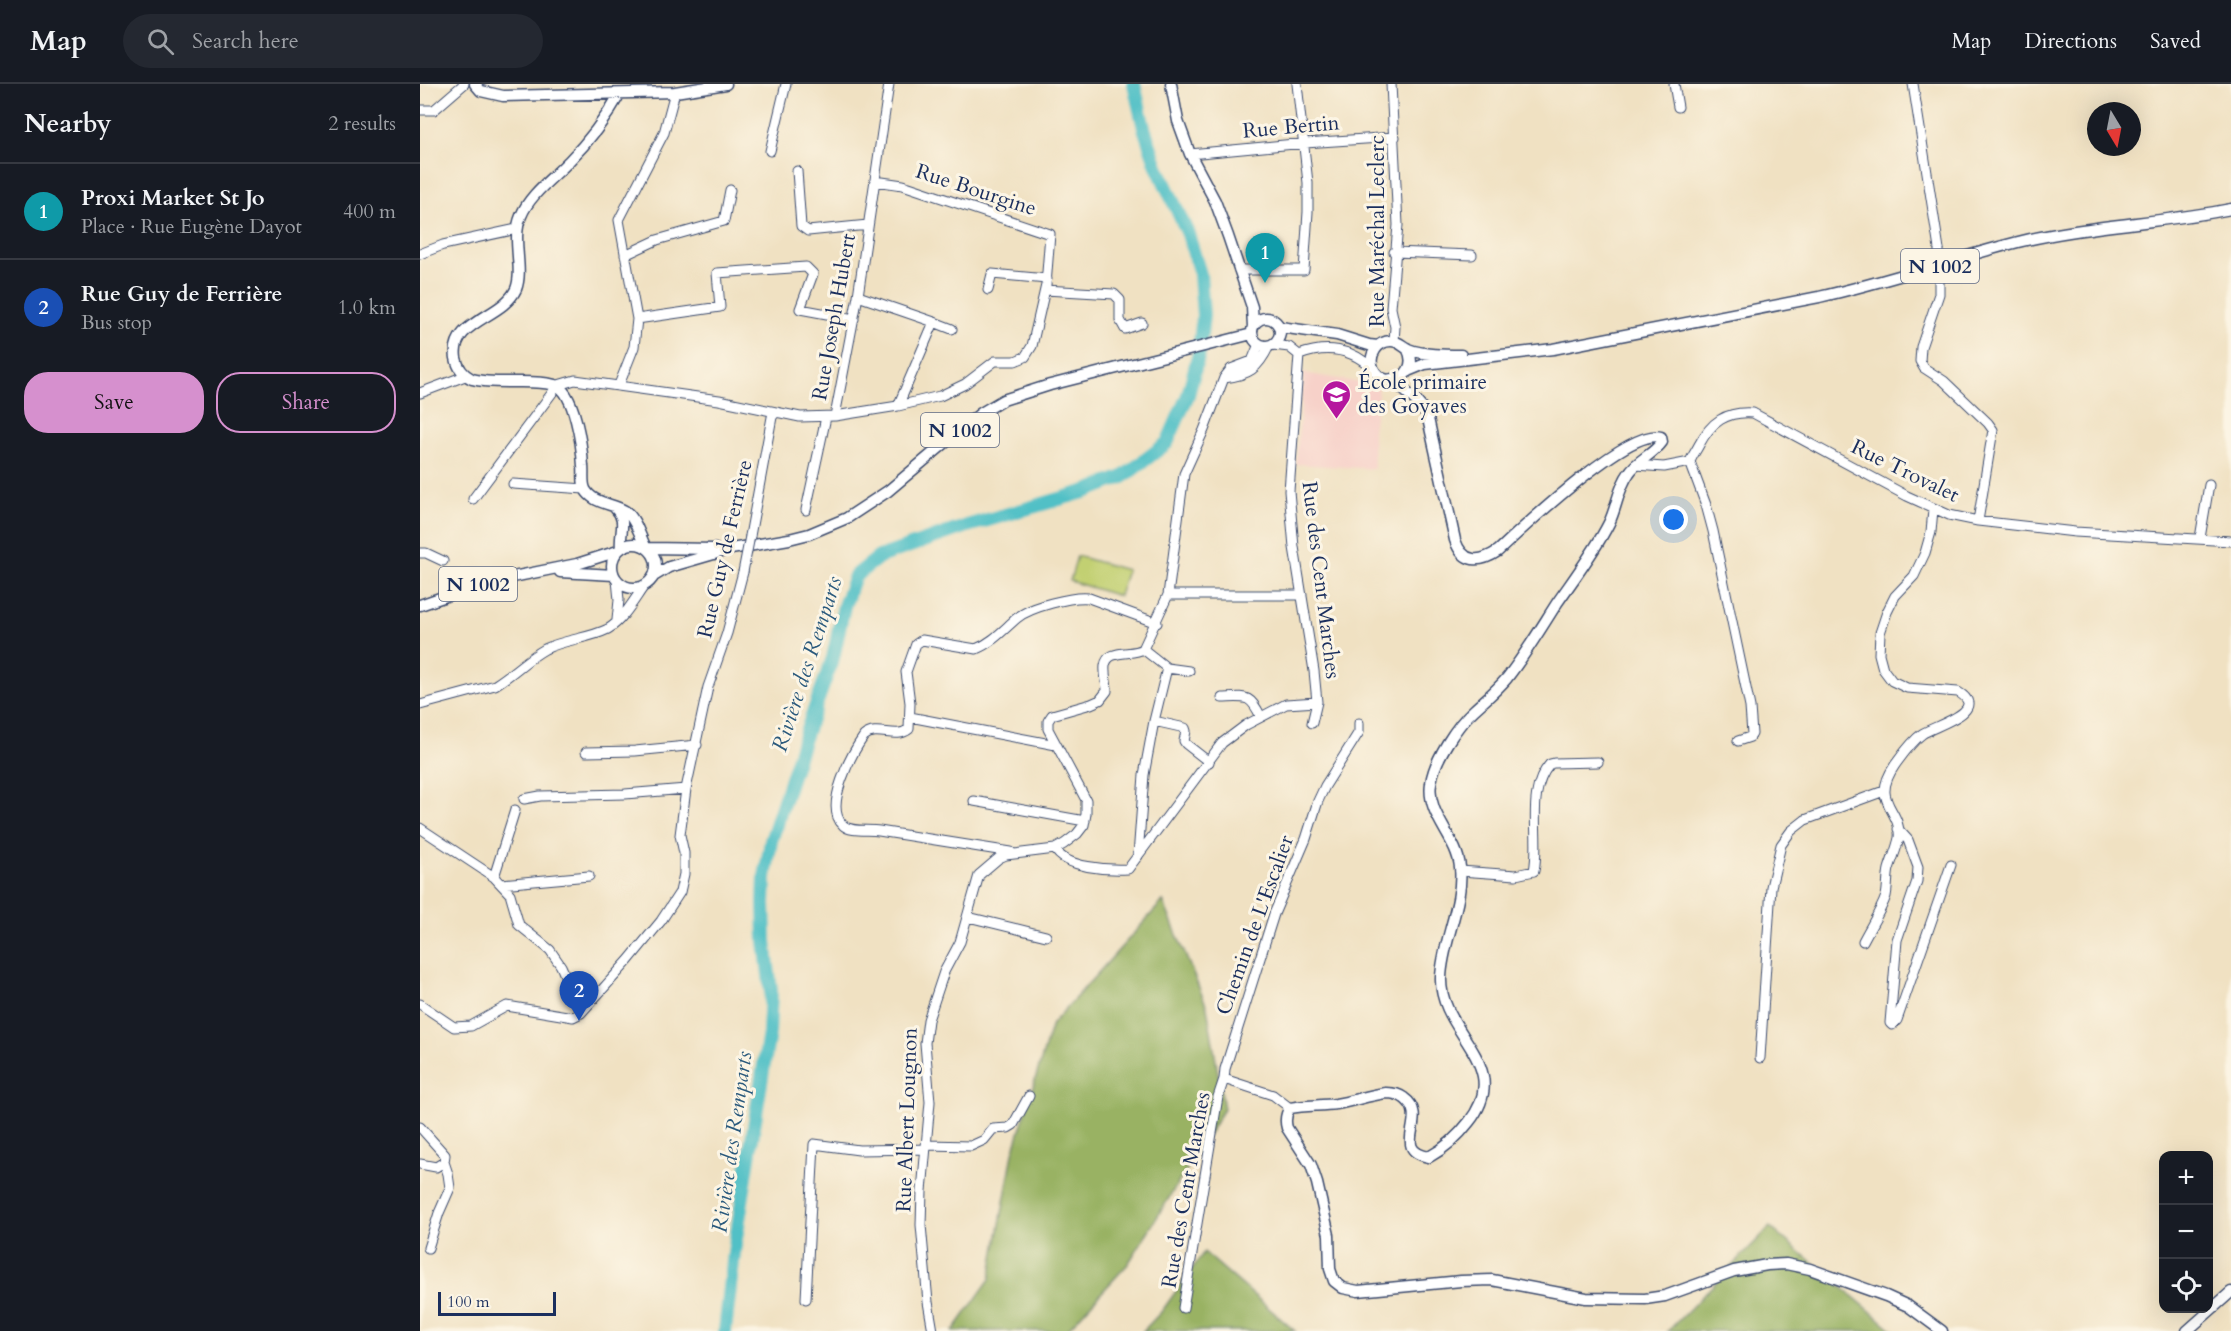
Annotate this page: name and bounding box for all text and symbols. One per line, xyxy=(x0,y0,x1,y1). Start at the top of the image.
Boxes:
search box xyxy=(123,14,543,68)
text: Map xyxy=(30,22,87,60)
icon: search xyxy=(144,25,177,58)
text: Search here xyxy=(192,26,299,56)
text: Map xyxy=(1951,27,1991,56)
text: Directions xyxy=(2024,27,2117,56)
text: Saved xyxy=(2150,27,2201,56)
north arrow xyxy=(2087,102,2141,156)
text: Nearby xyxy=(24,106,112,141)
street label: Rue Bertin xyxy=(1241,108,1341,146)
text: 2 results xyxy=(328,110,396,137)
street label: Rue Maréchal Leclerc xyxy=(1363,135,1392,327)
street label: Rue Bourgine xyxy=(912,157,1040,223)
text: Proxi Market St Jo xyxy=(81,183,265,213)
text: 1 xyxy=(38,198,49,225)
text: 400 m xyxy=(343,198,396,225)
text: Place · Rue Eugène Dayot xyxy=(81,213,302,240)
street label: Rue Joseph Hubert xyxy=(805,231,863,403)
pin: 1 xyxy=(1246,234,1284,283)
road number: N 1002 xyxy=(1901,249,1979,283)
text: Rue Guy de Ferrière xyxy=(81,279,283,309)
text: 2 xyxy=(38,294,49,321)
text: 1.0 km xyxy=(337,294,396,321)
text: Bus stop xyxy=(81,309,152,336)
place label: École primaire des Goyaves xyxy=(1358,368,1487,421)
button: Save xyxy=(24,372,204,433)
button: Share xyxy=(216,372,396,433)
school or university icon: École primaire des Goyaves xyxy=(1321,378,1353,420)
road number: N 1002 xyxy=(921,413,999,447)
street label: Rue Trovalet xyxy=(1846,432,1964,510)
street label: Rue Guy de Ferrière xyxy=(690,457,760,641)
street label: Rue des Cent Marches xyxy=(1295,480,1347,680)
your location xyxy=(1659,505,1688,534)
road number: N 1002 xyxy=(439,567,517,601)
water label: Rivière des Remparts xyxy=(764,572,850,756)
street label: Chemin de L'Escalier xyxy=(1209,831,1301,1019)
pin: 2 xyxy=(560,972,598,1021)
street label: Rue Albert Lougnon xyxy=(889,1027,925,1213)
water label: Rivière des Remparts xyxy=(704,1049,760,1235)
street label: Rue des Cent Marches xyxy=(1154,1090,1218,1290)
map controls xyxy=(2159,1151,2213,1313)
button: + xyxy=(2159,1151,2213,1205)
button: − xyxy=(2159,1205,2213,1259)
button: locate xyxy=(2159,1259,2213,1313)
scale bar xyxy=(438,1289,556,1316)
text: 100 m xyxy=(447,1291,489,1313)

